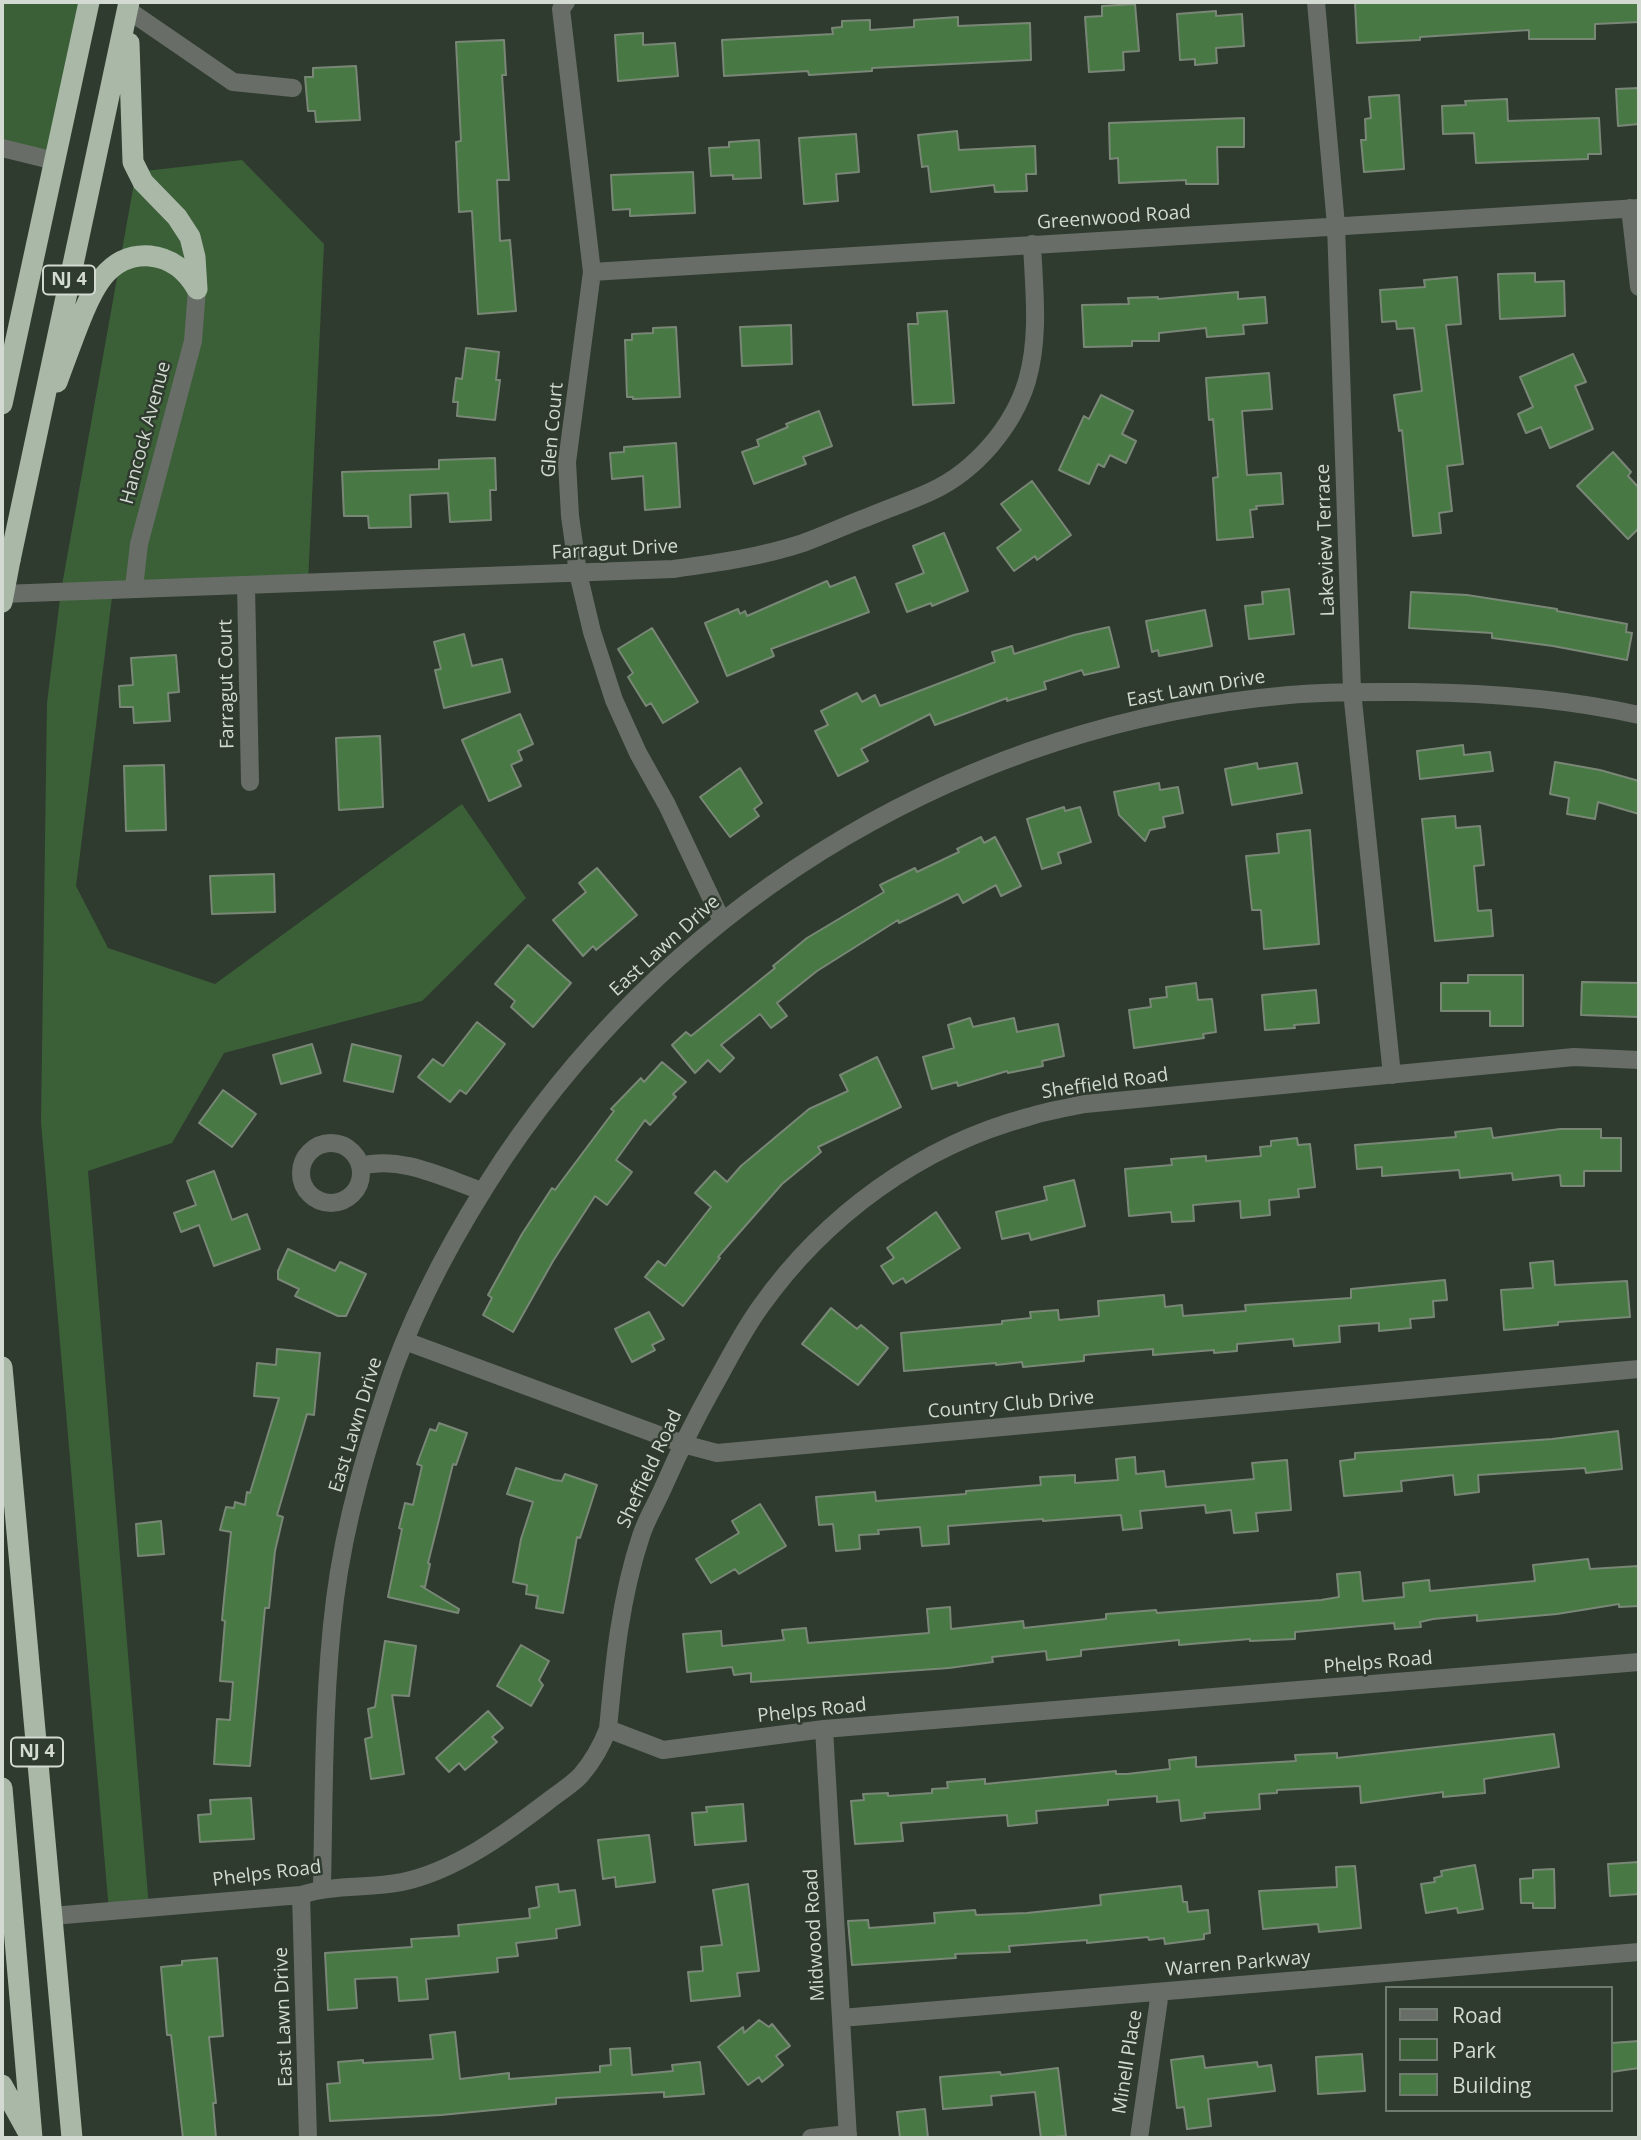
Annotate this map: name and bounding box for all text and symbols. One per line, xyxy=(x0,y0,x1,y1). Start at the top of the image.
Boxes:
street label: Greenwood Road xyxy=(1036,201,1192,235)
road number: NJ 4 xyxy=(43,266,95,294)
street label: Hancock Avenue xyxy=(116,359,176,507)
street label: Glen Court xyxy=(537,381,569,479)
street label: Lakeview Terrace xyxy=(1312,463,1340,617)
street label: Farragut Drive xyxy=(551,535,679,565)
street label: Farragut Court xyxy=(214,619,240,749)
street label: East Lawn Drive xyxy=(1125,666,1267,712)
street label: East Lawn Drive xyxy=(605,891,725,1001)
street label: Sheffield Road xyxy=(1040,1064,1170,1104)
street label: East Lawn Drive xyxy=(325,1355,387,1495)
street label: Country Club Drive xyxy=(927,1386,1095,1424)
street label: Sheffield Road xyxy=(613,1406,687,1532)
street label: Phelps Road xyxy=(1322,1647,1434,1679)
street label: Phelps Road xyxy=(756,1694,868,1728)
road number: NJ 4 xyxy=(11,1737,63,1766)
street label: Phelps Road xyxy=(211,1856,323,1892)
street label: Midwood Road xyxy=(800,1868,830,2002)
street label: Warren Parkway xyxy=(1165,1946,1311,1982)
street label: East Lawn Drive xyxy=(270,1947,298,2087)
legend xyxy=(1386,1986,1613,2112)
text: Road xyxy=(1452,2001,1502,2029)
street label: Minell Place xyxy=(1109,2008,1147,2116)
text: Park xyxy=(1452,2036,1496,2064)
text: Building xyxy=(1452,2071,1531,2099)

